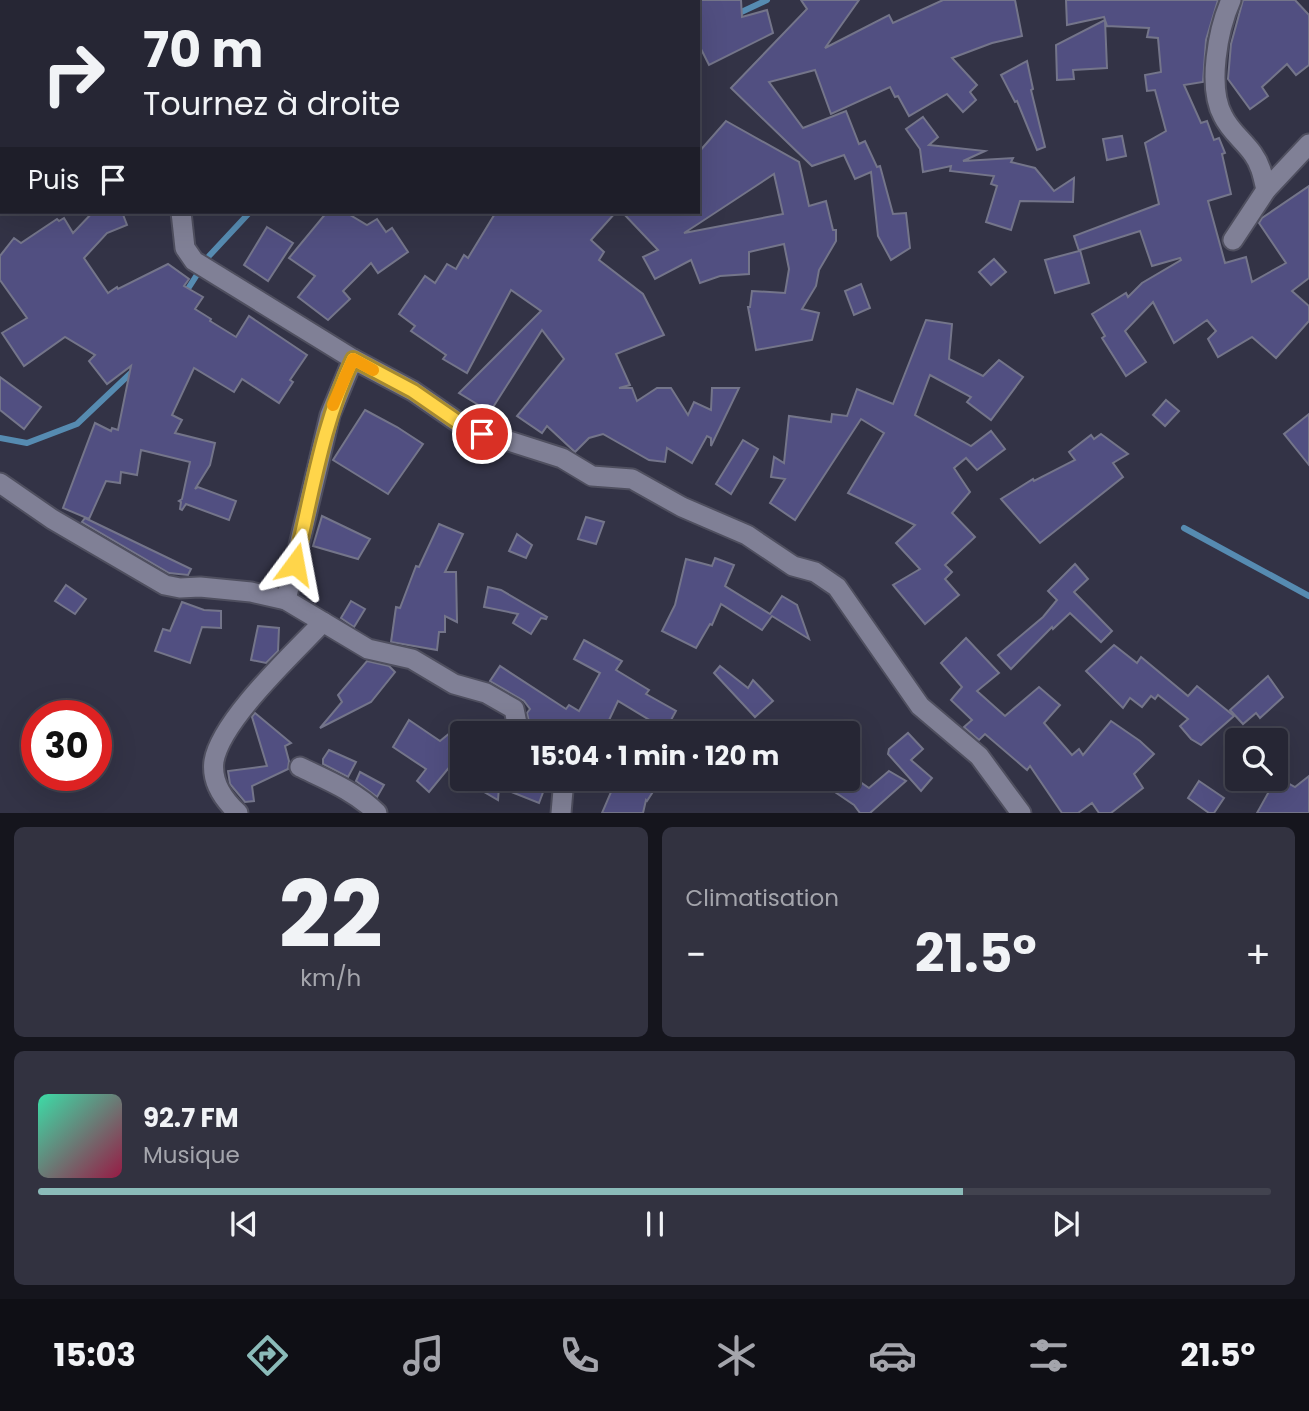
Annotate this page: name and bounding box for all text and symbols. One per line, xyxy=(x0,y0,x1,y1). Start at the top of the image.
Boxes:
text: 70 m xyxy=(143,16,263,84)
icon: right xyxy=(28,28,119,119)
text: Tournez à droite xyxy=(143,81,400,126)
icon: arrive xyxy=(94,161,132,199)
text: Puis xyxy=(28,162,80,198)
pin xyxy=(452,404,512,464)
icon: arrive xyxy=(463,415,501,453)
position arrow xyxy=(258,527,332,601)
speed limit sign: 30 xyxy=(21,700,112,791)
map controls xyxy=(1225,728,1288,791)
button: search xyxy=(1225,728,1288,791)
text: 15:04 · 1 min · 120 m xyxy=(531,738,779,774)
text: 22 xyxy=(279,851,383,979)
text: Climatisation xyxy=(686,882,839,914)
text: 21.5° xyxy=(915,917,1037,990)
text: − xyxy=(686,928,706,981)
text: + xyxy=(1245,928,1271,981)
text: km/h xyxy=(300,962,361,994)
text: 92.7 FM xyxy=(143,1100,239,1136)
text: Musique xyxy=(143,1139,240,1171)
icon: previous xyxy=(225,1205,263,1243)
icon: pause xyxy=(636,1205,674,1243)
icon: next xyxy=(1047,1205,1085,1243)
icon: directions xyxy=(243,1331,292,1380)
icon: music xyxy=(399,1331,448,1380)
icon: phone xyxy=(555,1331,604,1380)
icon: climate xyxy=(712,1331,761,1380)
icon: car xyxy=(868,1331,917,1380)
icon: filters xyxy=(1024,1331,1073,1380)
text: 15:03 xyxy=(54,1332,136,1377)
text: 21.5° xyxy=(1180,1332,1255,1377)

